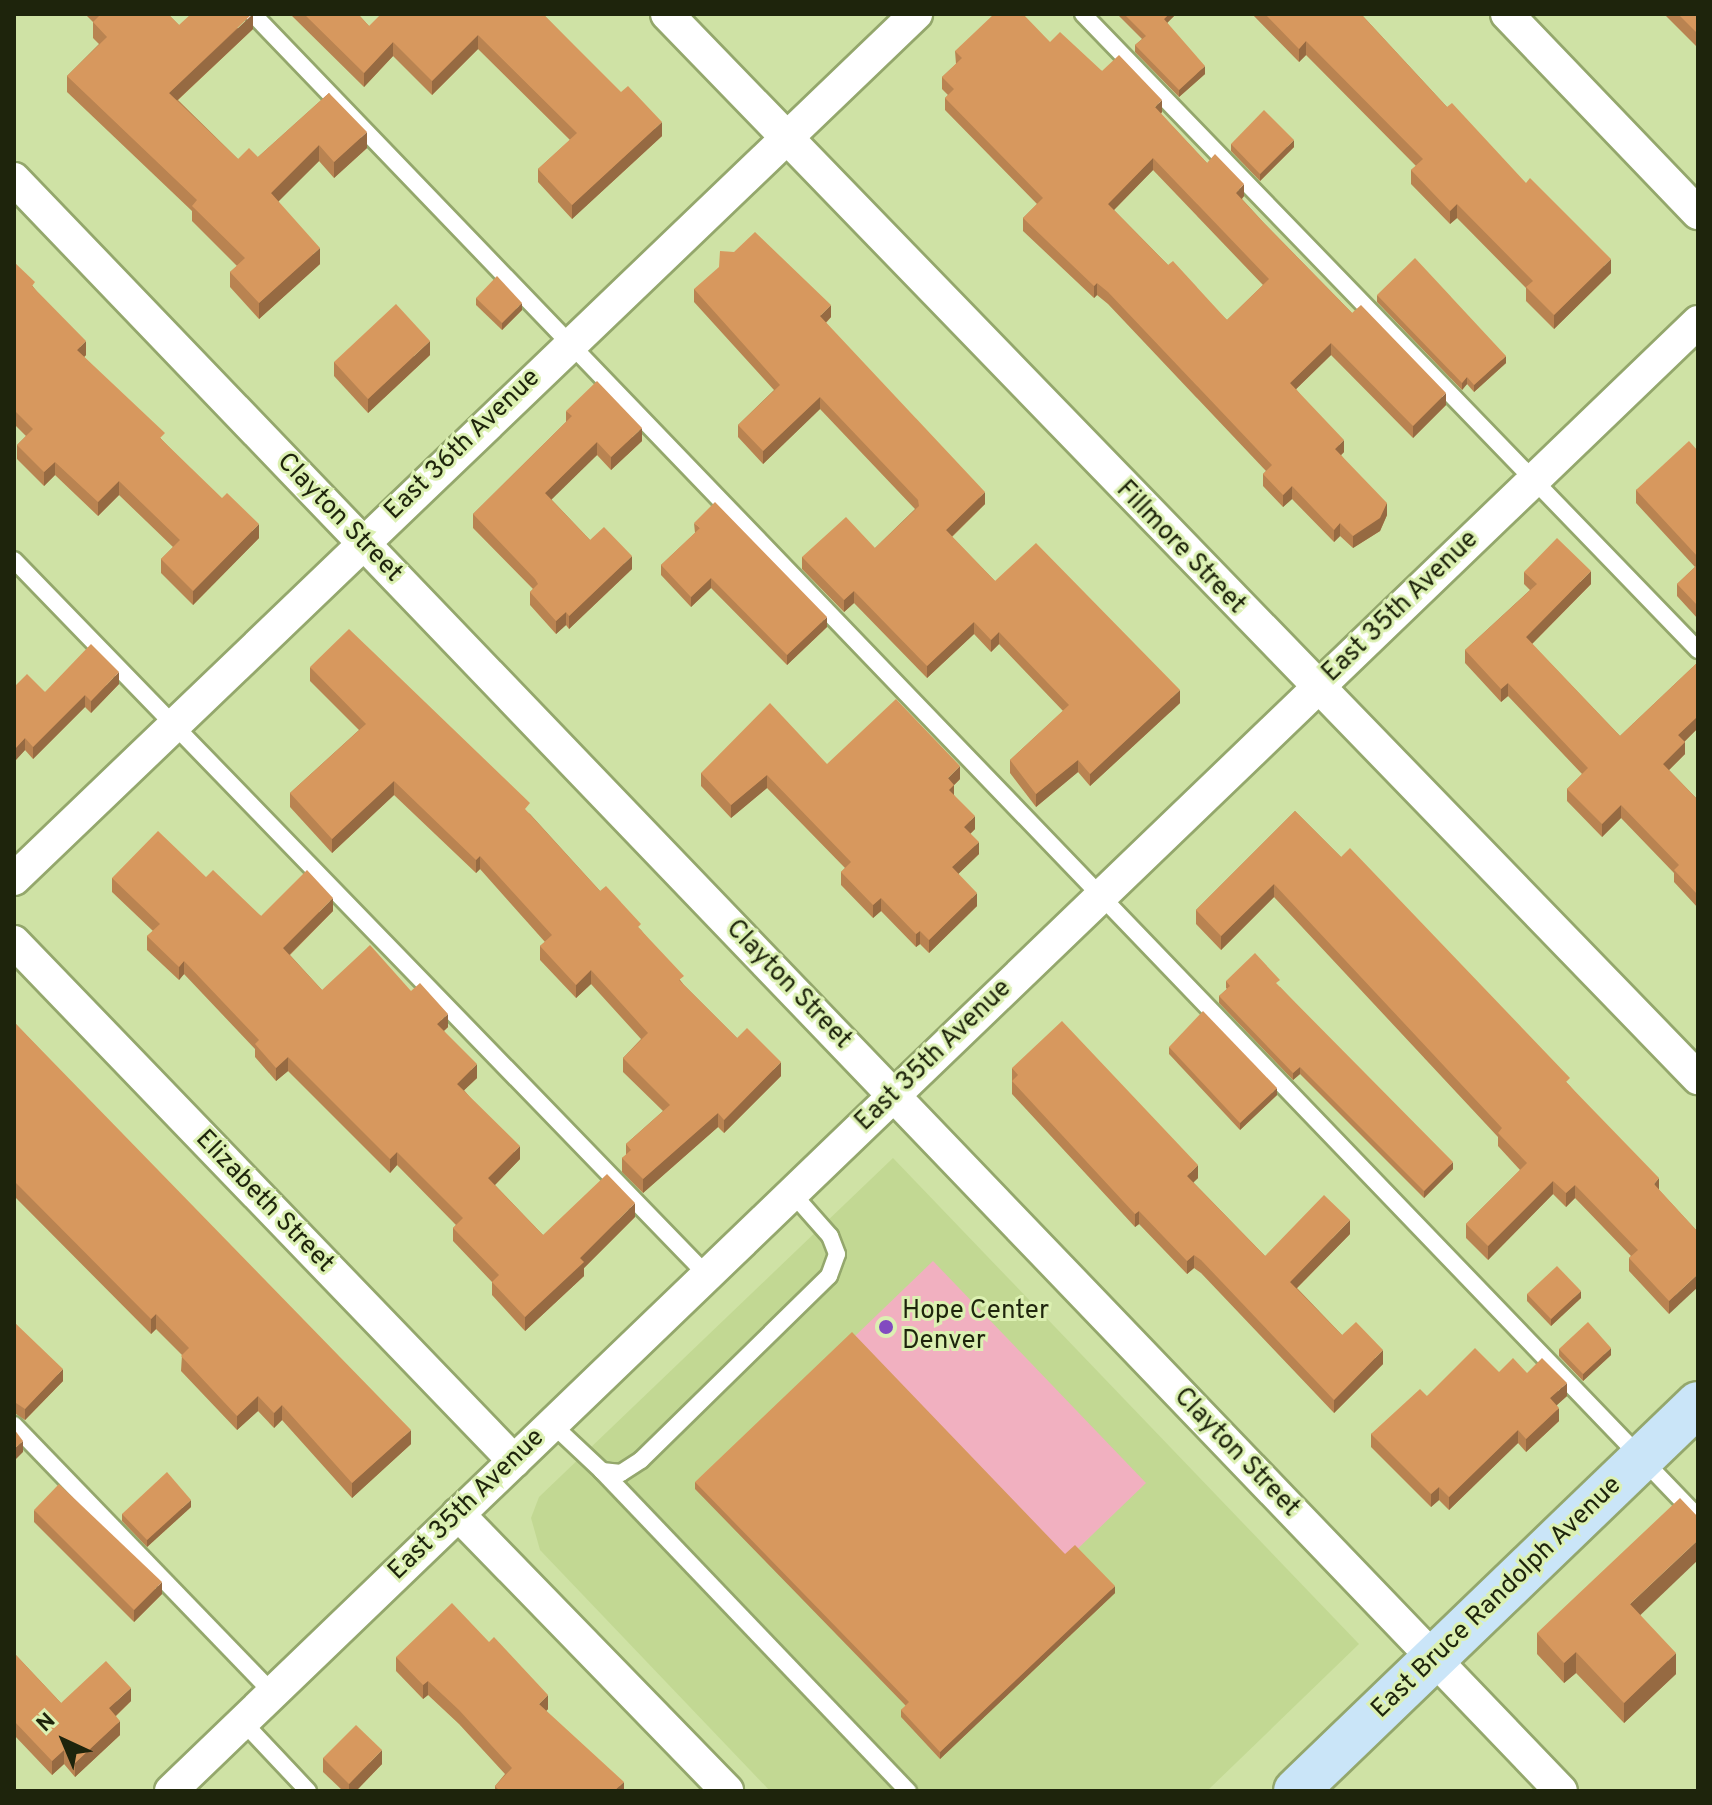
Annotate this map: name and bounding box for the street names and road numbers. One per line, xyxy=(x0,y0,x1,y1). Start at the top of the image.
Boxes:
street label: East 36th Avenue xyxy=(378,363,548,527)
street label: Clayton Street xyxy=(270,447,408,589)
street label: Fillmore Street xyxy=(1109,475,1251,621)
street label: East 35th Avenue xyxy=(1316,524,1486,690)
street label: Clayton Street xyxy=(719,914,857,1056)
street label: East 35th Avenue xyxy=(849,973,1019,1139)
street label: Elizabeth Street xyxy=(188,1124,340,1280)
street label: Clayton Street xyxy=(1167,1382,1305,1524)
street label: East 35th Avenue xyxy=(382,1422,552,1588)
street label: East Bruce Randolph Avenue xyxy=(1365,1470,1629,1726)

